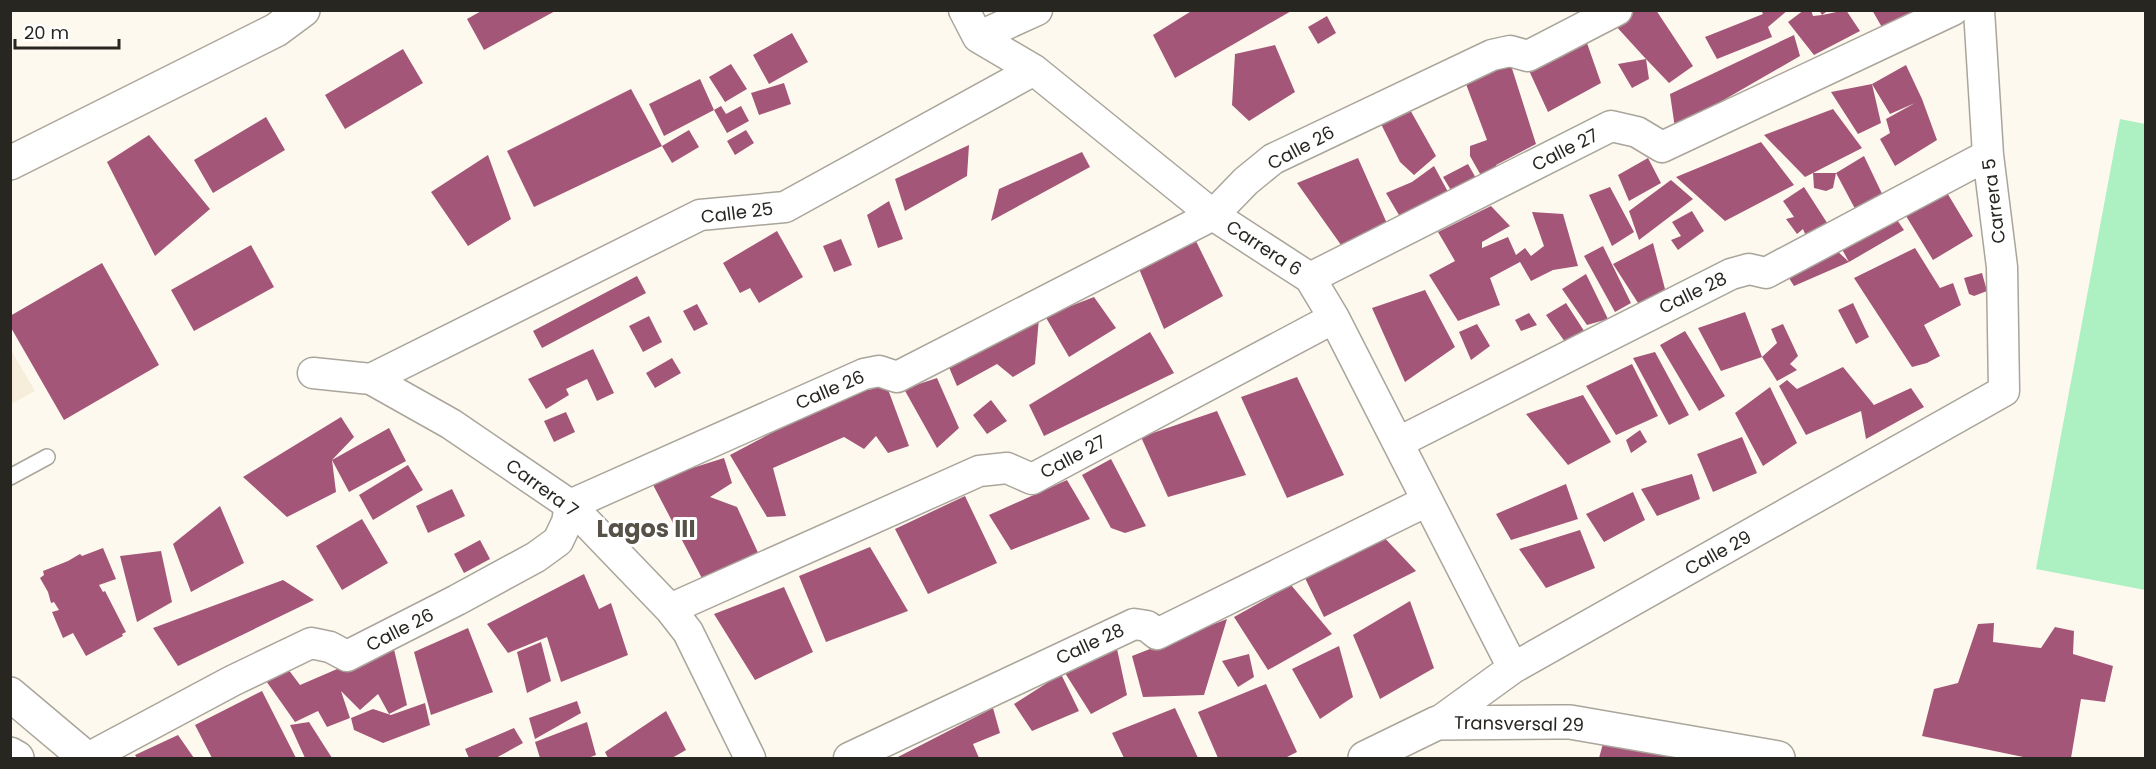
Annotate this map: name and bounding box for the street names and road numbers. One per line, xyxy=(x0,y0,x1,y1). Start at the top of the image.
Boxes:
street label: Calle 26 xyxy=(1263,119,1339,176)
street label: Calle 27 xyxy=(1527,122,1602,177)
street label: Carrera 5 xyxy=(1976,157,2011,245)
street label: Calle 25 xyxy=(699,196,774,229)
street label: Carrera 6 xyxy=(1221,214,1307,281)
street label: Calle 28 xyxy=(1655,265,1731,320)
street label: Calle 26 xyxy=(791,364,868,415)
street label: Calle 27 xyxy=(1036,429,1110,484)
street label: Carrera 7 xyxy=(501,453,584,523)
street label: Calle 29 xyxy=(1680,524,1756,581)
street label: Calle 26 xyxy=(362,602,438,657)
street label: Calle 28 xyxy=(1052,617,1128,670)
street label: Transversal 29 xyxy=(1454,710,1584,737)

